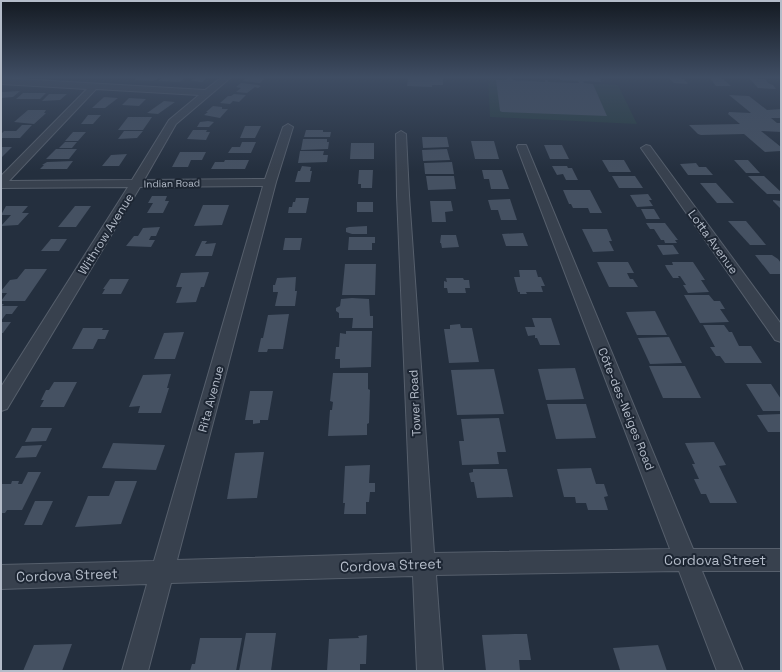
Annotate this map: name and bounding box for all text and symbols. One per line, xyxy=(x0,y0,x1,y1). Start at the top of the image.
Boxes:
street label: Indian Road xyxy=(144,177,200,190)
street label: Withrow Avenue xyxy=(75,190,137,278)
street label: Lotta Avenue xyxy=(684,207,742,277)
street label: Côte-des-Neiges Road xyxy=(594,345,658,473)
street label: Rita Avenue xyxy=(194,364,228,434)
street label: Tower Road xyxy=(405,369,425,437)
street label: Cordova Street xyxy=(664,551,766,569)
street label: Cordova Street xyxy=(340,554,442,576)
street label: Cordova Street xyxy=(16,564,118,586)

